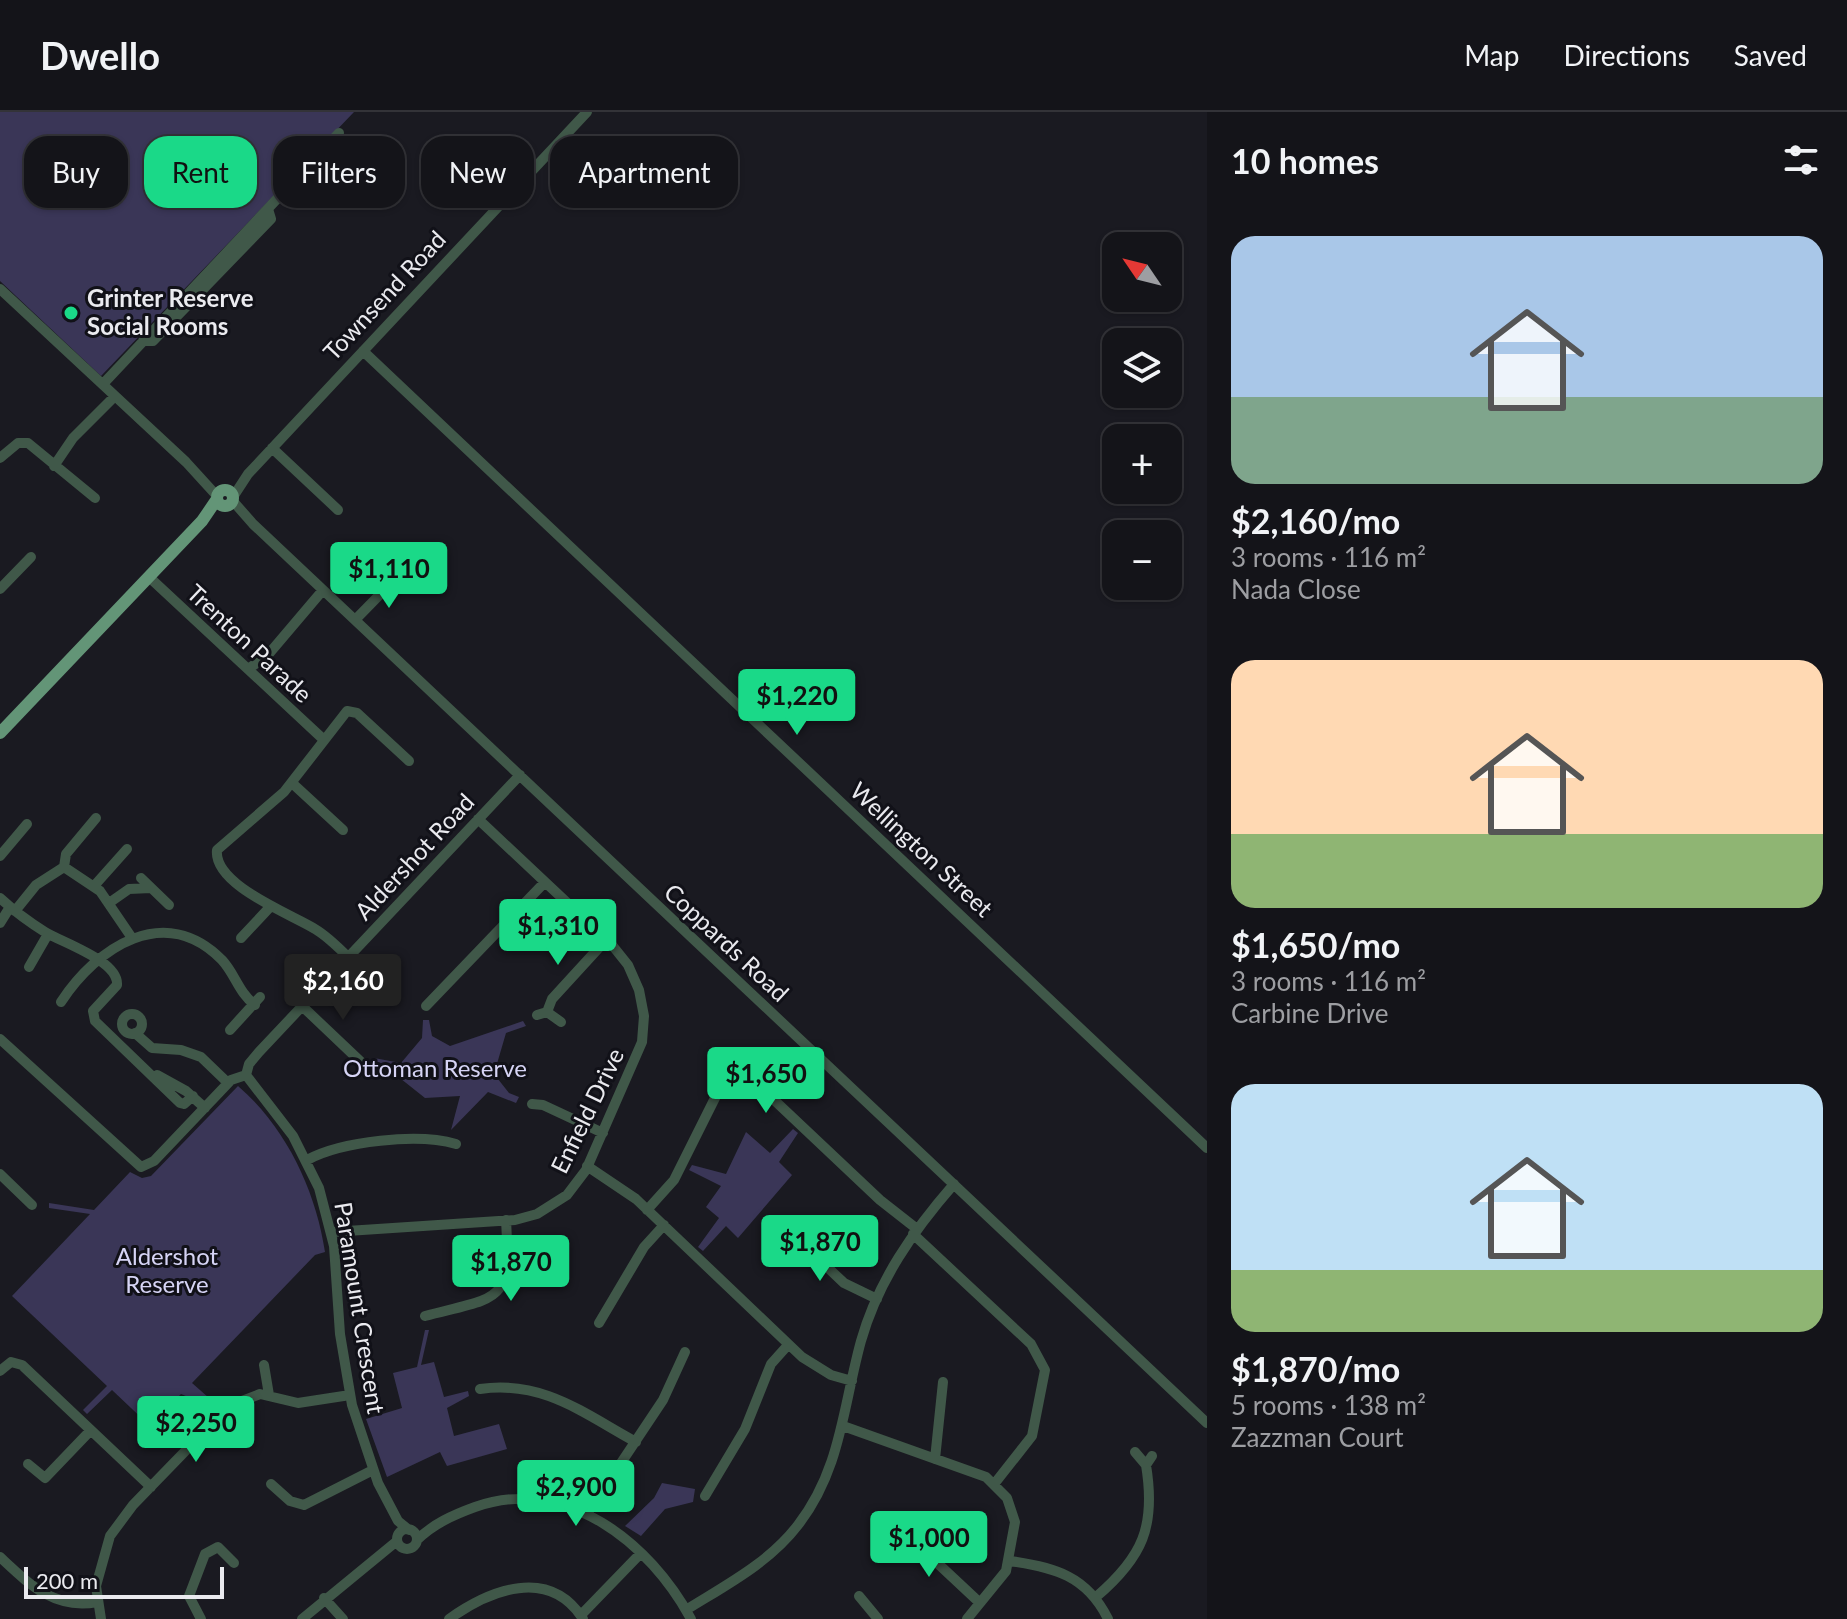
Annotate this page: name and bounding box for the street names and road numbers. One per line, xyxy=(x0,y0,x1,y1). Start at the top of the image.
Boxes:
street label: Townsend Road xyxy=(317,224,451,366)
street label: Trenton Parade xyxy=(182,578,318,708)
street label: Wellington Street xyxy=(845,776,999,923)
street label: Aldershot Road xyxy=(348,787,480,925)
street label: Coppards Road xyxy=(659,877,795,1007)
street label: Enfield Drive xyxy=(544,1043,629,1178)
street label: Paramount Crescent xyxy=(329,1200,392,1416)

